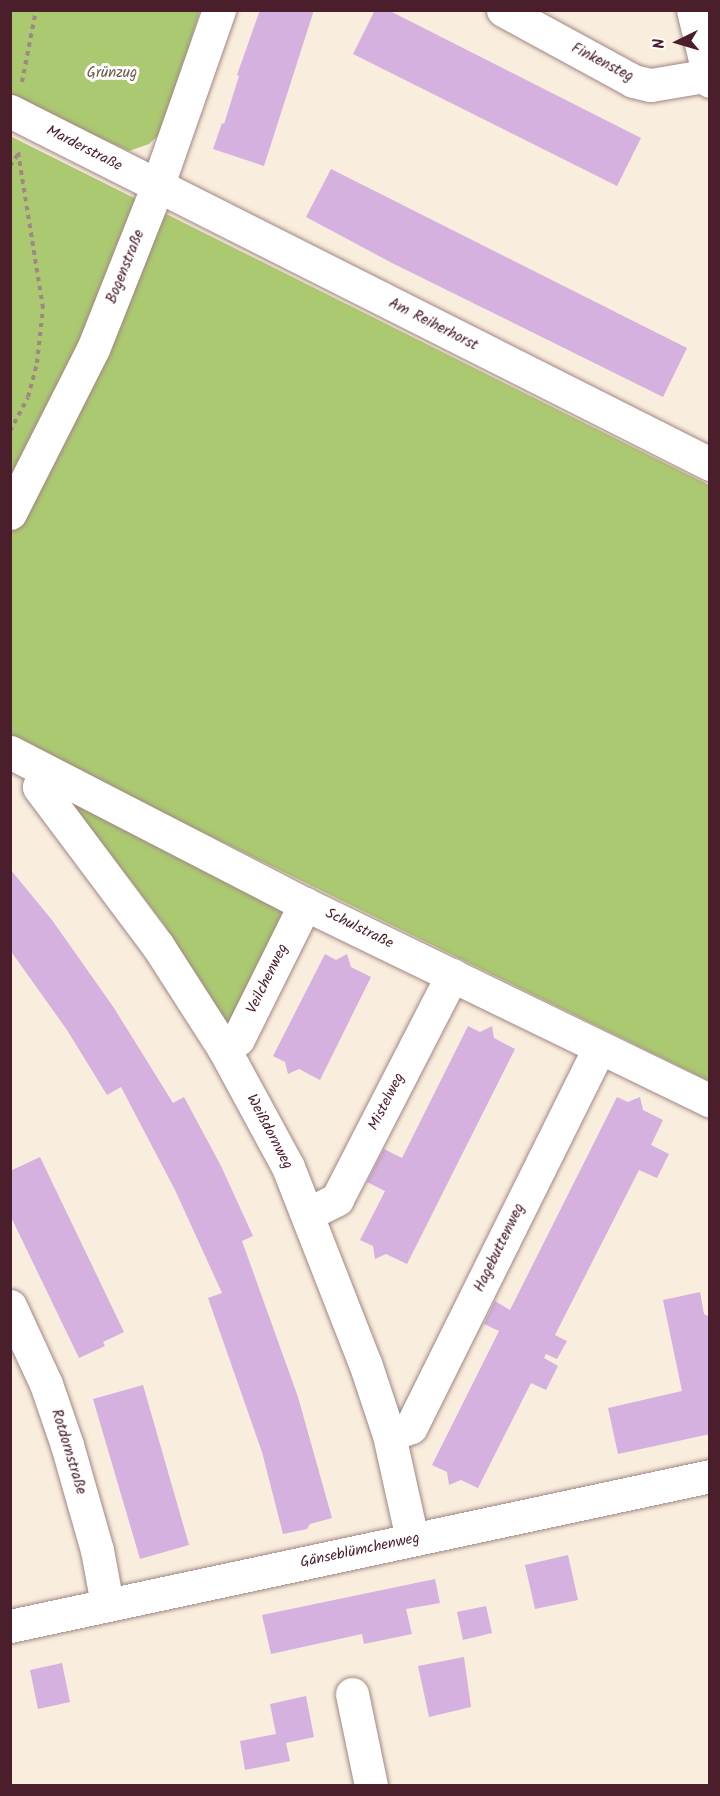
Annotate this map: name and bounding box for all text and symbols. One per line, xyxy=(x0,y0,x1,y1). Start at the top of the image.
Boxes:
north arrow xyxy=(648,12,708,72)
text: N xyxy=(647,37,672,50)
street label: Finkensteg xyxy=(568,40,636,86)
park label: Grünzug xyxy=(87,65,137,83)
street label: Marderstraße xyxy=(43,122,125,176)
street label: Bogenstraße xyxy=(103,227,149,307)
street label: Am Reiherhorst xyxy=(385,295,481,355)
street label: Schulstraße xyxy=(322,905,396,953)
street label: Veilchenweg xyxy=(243,941,293,1017)
street label: Mistelweg xyxy=(365,1070,409,1134)
street label: Weißdornweg xyxy=(242,1092,296,1172)
street label: Hagebuttenweg xyxy=(471,1201,529,1295)
street label: Rotdornstraße xyxy=(46,1407,90,1497)
street label: Gänseblümchenweg xyxy=(299,1530,421,1572)

